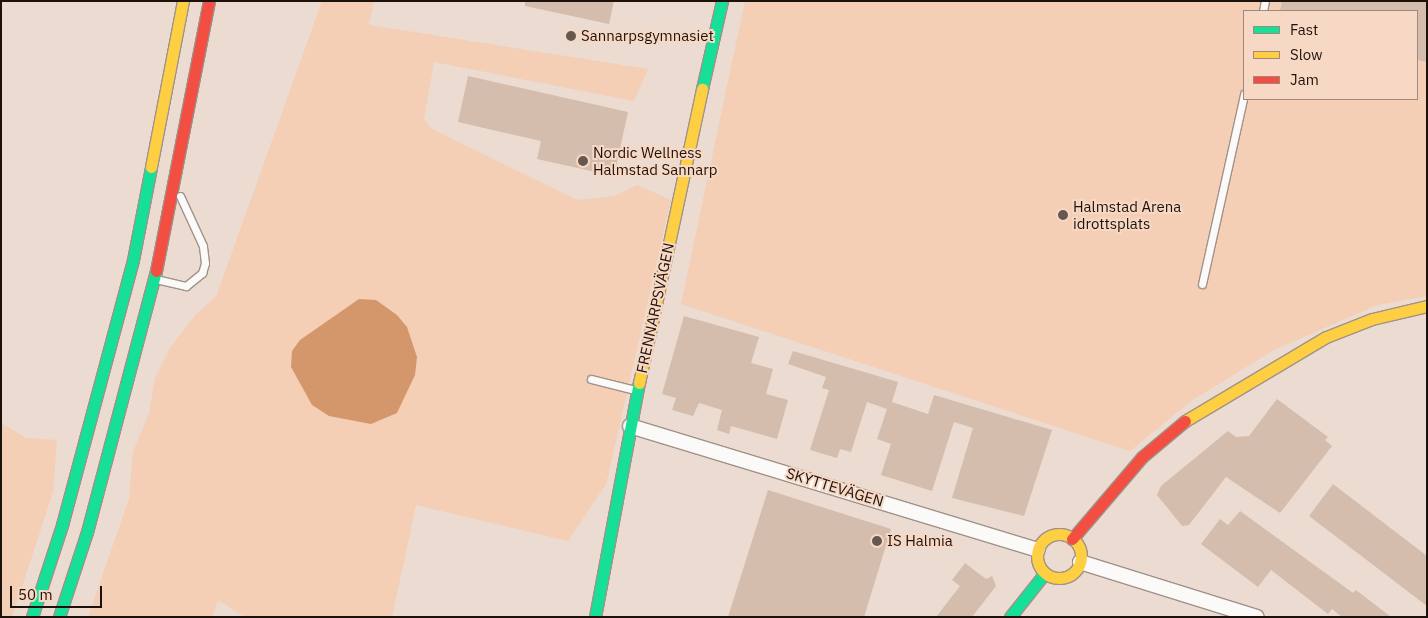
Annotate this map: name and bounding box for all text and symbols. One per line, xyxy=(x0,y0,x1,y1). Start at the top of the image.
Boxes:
legend xyxy=(1243,10,1418,100)
text: Fast xyxy=(1290,20,1318,39)
place label: Sannarpsgymnasiet xyxy=(581,27,714,45)
marker: Sannarpsgymnasiet xyxy=(565,30,577,42)
text: Slow xyxy=(1290,45,1323,64)
text: Jam xyxy=(1290,70,1319,89)
place label: Nordic Wellness Halmstad Sannarp xyxy=(593,143,717,178)
marker: Nordic Wellness Halmstad Sannarp xyxy=(577,155,589,167)
place label: Halmstad Arena idrottsplats xyxy=(1073,197,1181,232)
marker: Halmstad Arena idrottsplats xyxy=(1057,209,1069,221)
street label: FRENNARPSVÄGEN xyxy=(632,241,678,375)
street label: SKYTTEVÄGEN xyxy=(784,464,886,510)
place label: IS Halmia xyxy=(887,532,953,550)
marker: IS Halmia xyxy=(871,535,883,547)
scale bar xyxy=(12,576,105,608)
text: 50 m xyxy=(18,585,53,604)

